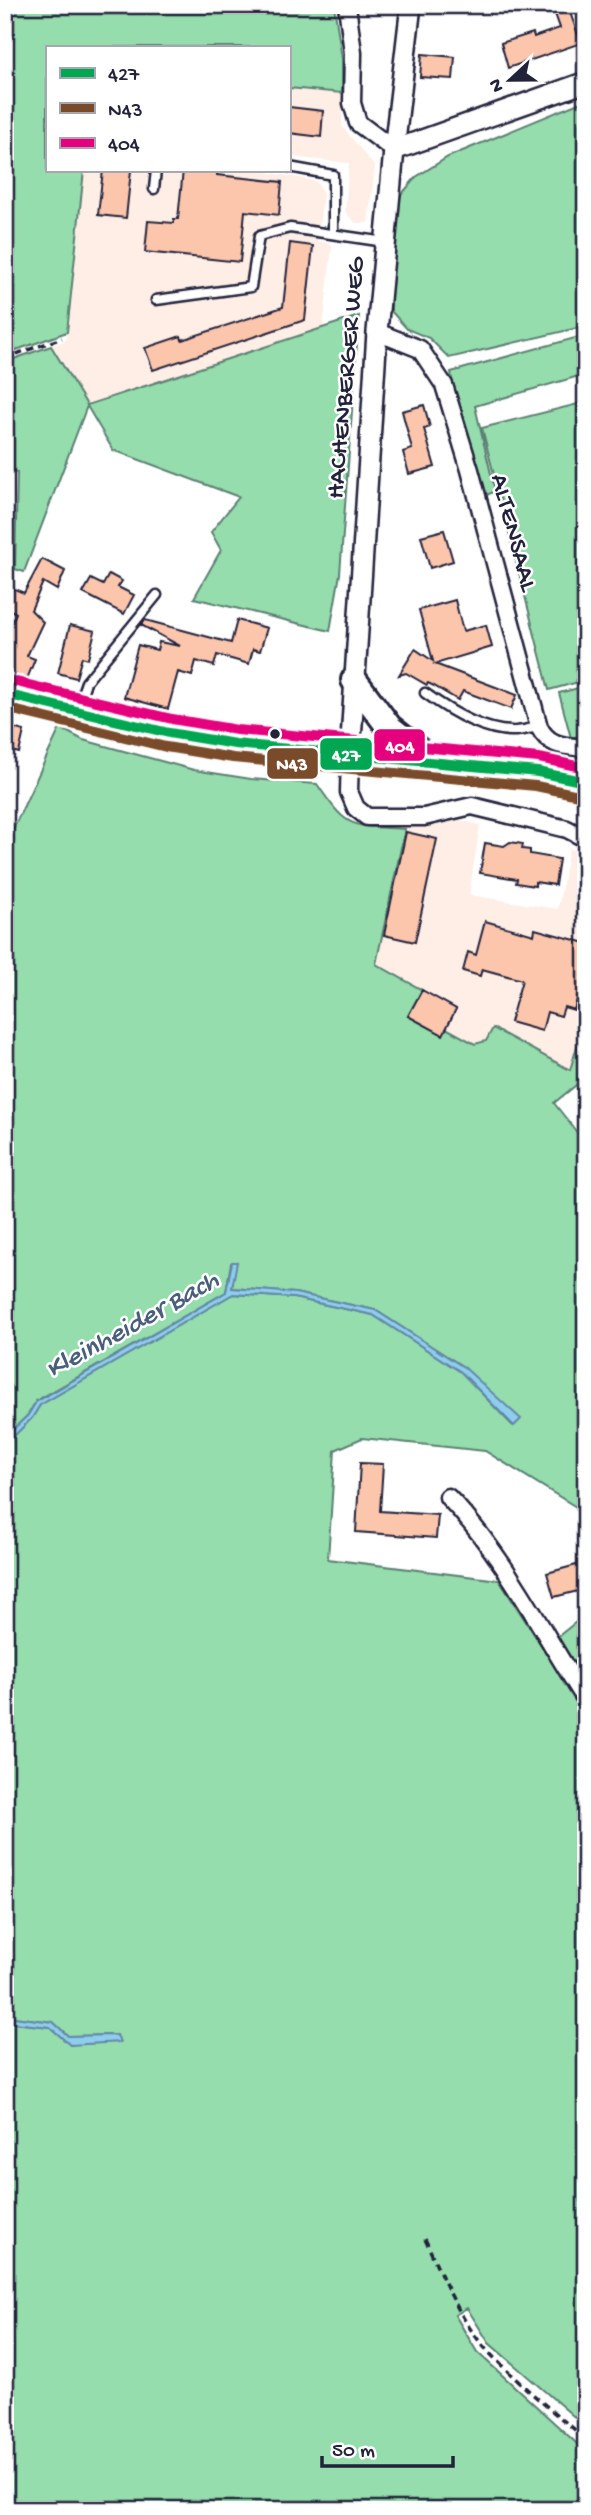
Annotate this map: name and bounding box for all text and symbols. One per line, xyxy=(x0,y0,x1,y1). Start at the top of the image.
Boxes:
legend xyxy=(46,46,290,172)
north arrow xyxy=(476,46,546,116)
text: 427 xyxy=(108,64,140,89)
text: N xyxy=(484,75,510,95)
text: N43 xyxy=(108,100,143,125)
text: 404 xyxy=(108,134,140,159)
street label: HACHENBERGER WEG xyxy=(322,254,374,500)
street label: ALTENSAAL xyxy=(481,471,543,597)
unlabelled marker xyxy=(268,727,282,741)
line badge: 404 xyxy=(373,728,426,762)
line badge: 427 xyxy=(319,737,373,771)
text: 404 xyxy=(385,737,415,760)
text: 427 xyxy=(331,746,361,769)
line badge: N43 xyxy=(266,747,319,780)
text: N43 xyxy=(276,755,308,778)
water label: Kleinheider Bach xyxy=(41,1264,226,1387)
scale bar xyxy=(322,2424,453,2468)
text: 50 m xyxy=(332,2440,375,2465)

